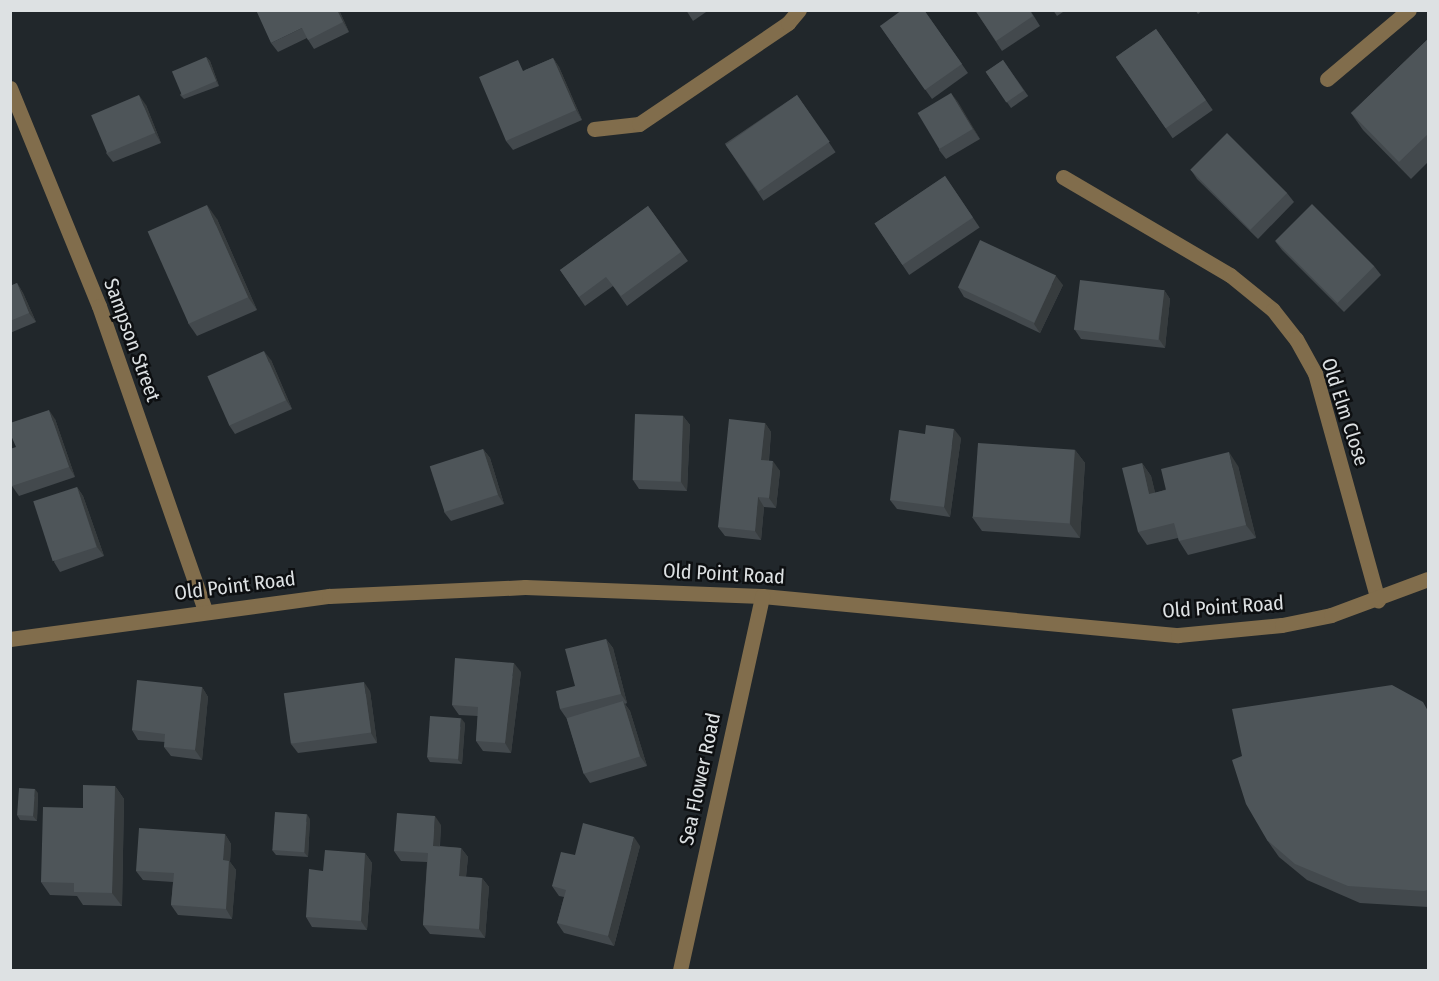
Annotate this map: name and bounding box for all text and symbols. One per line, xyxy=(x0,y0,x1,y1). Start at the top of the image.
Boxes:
street label: Sampson Street xyxy=(99,275,165,405)
street label: Old Elm Close xyxy=(1316,355,1374,469)
street label: Old Point Road xyxy=(663,559,785,589)
street label: Old Point Road xyxy=(173,567,297,605)
street label: Old Point Road xyxy=(1161,591,1285,623)
street label: Sea Flower Road xyxy=(674,711,726,847)

